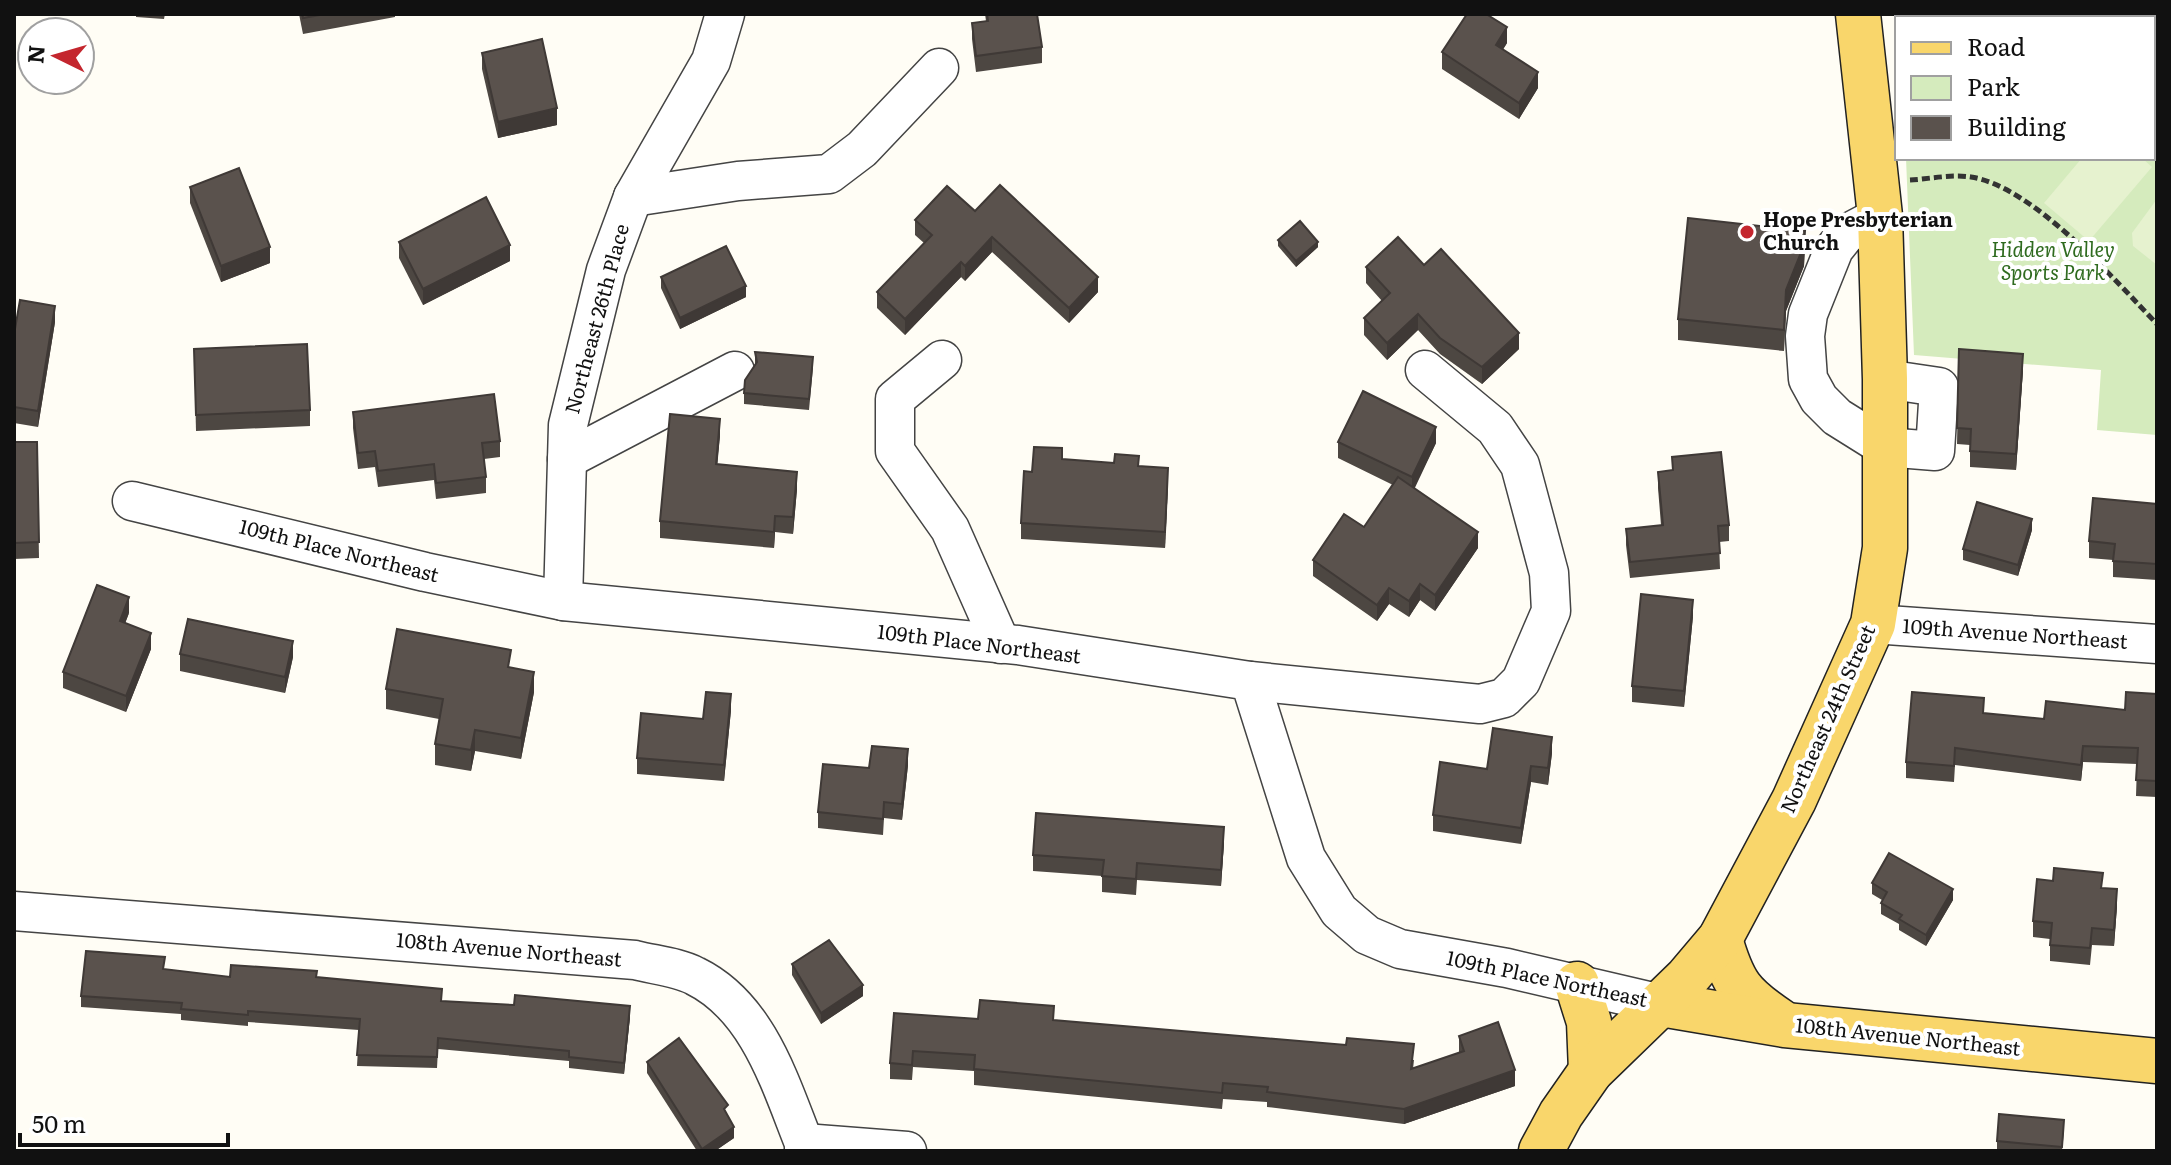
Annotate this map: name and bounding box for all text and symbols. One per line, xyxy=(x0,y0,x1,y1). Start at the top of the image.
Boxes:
north arrow xyxy=(16,16,96,96)
legend xyxy=(1895,16,2155,160)
text: Road xyxy=(1967,28,2026,63)
text: N xyxy=(17,43,52,65)
text: Park xyxy=(1967,68,2020,103)
text: Building xyxy=(1967,108,2066,143)
place label: Hope Presbyterian Church xyxy=(1763,203,1953,256)
street label: Northeast 26th Place xyxy=(555,220,635,417)
marker: Hope Presbyterian Church xyxy=(1738,223,1756,241)
park label: Hidden Valley Sports Park xyxy=(1991,233,2115,286)
street label: 109th Place Northeast xyxy=(236,510,443,588)
street label: 109th Avenue Northeast xyxy=(1902,609,2129,655)
street label: 109th Place Northeast xyxy=(876,615,1083,669)
street label: Northeast 24th Street xyxy=(1771,619,1881,817)
street label: 108th Avenue Northeast xyxy=(395,923,623,973)
street label: 109th Place Northeast xyxy=(1444,941,1651,1013)
street label: 108th Avenue Northeast xyxy=(1794,1008,2022,1062)
scale bar xyxy=(20,1097,228,1147)
text: 50 m xyxy=(32,1105,86,1140)

